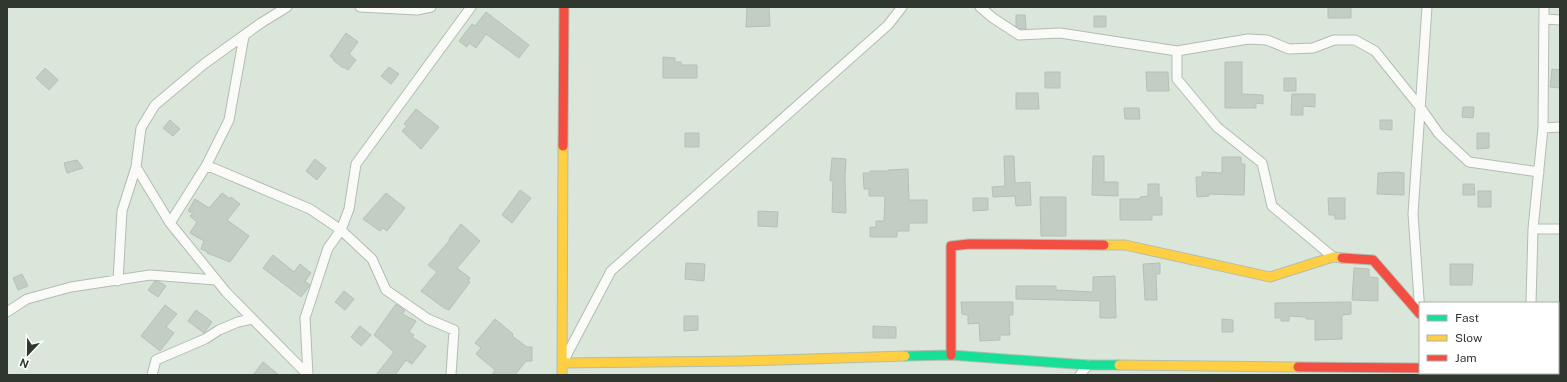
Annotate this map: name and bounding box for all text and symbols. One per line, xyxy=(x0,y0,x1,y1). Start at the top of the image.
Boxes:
legend xyxy=(1419,302,1559,374)
text: Fast xyxy=(1455,311,1480,325)
text: Slow xyxy=(1455,331,1483,345)
north arrow xyxy=(8,334,48,374)
text: Jam xyxy=(1455,351,1477,365)
text: N xyxy=(18,356,30,370)

